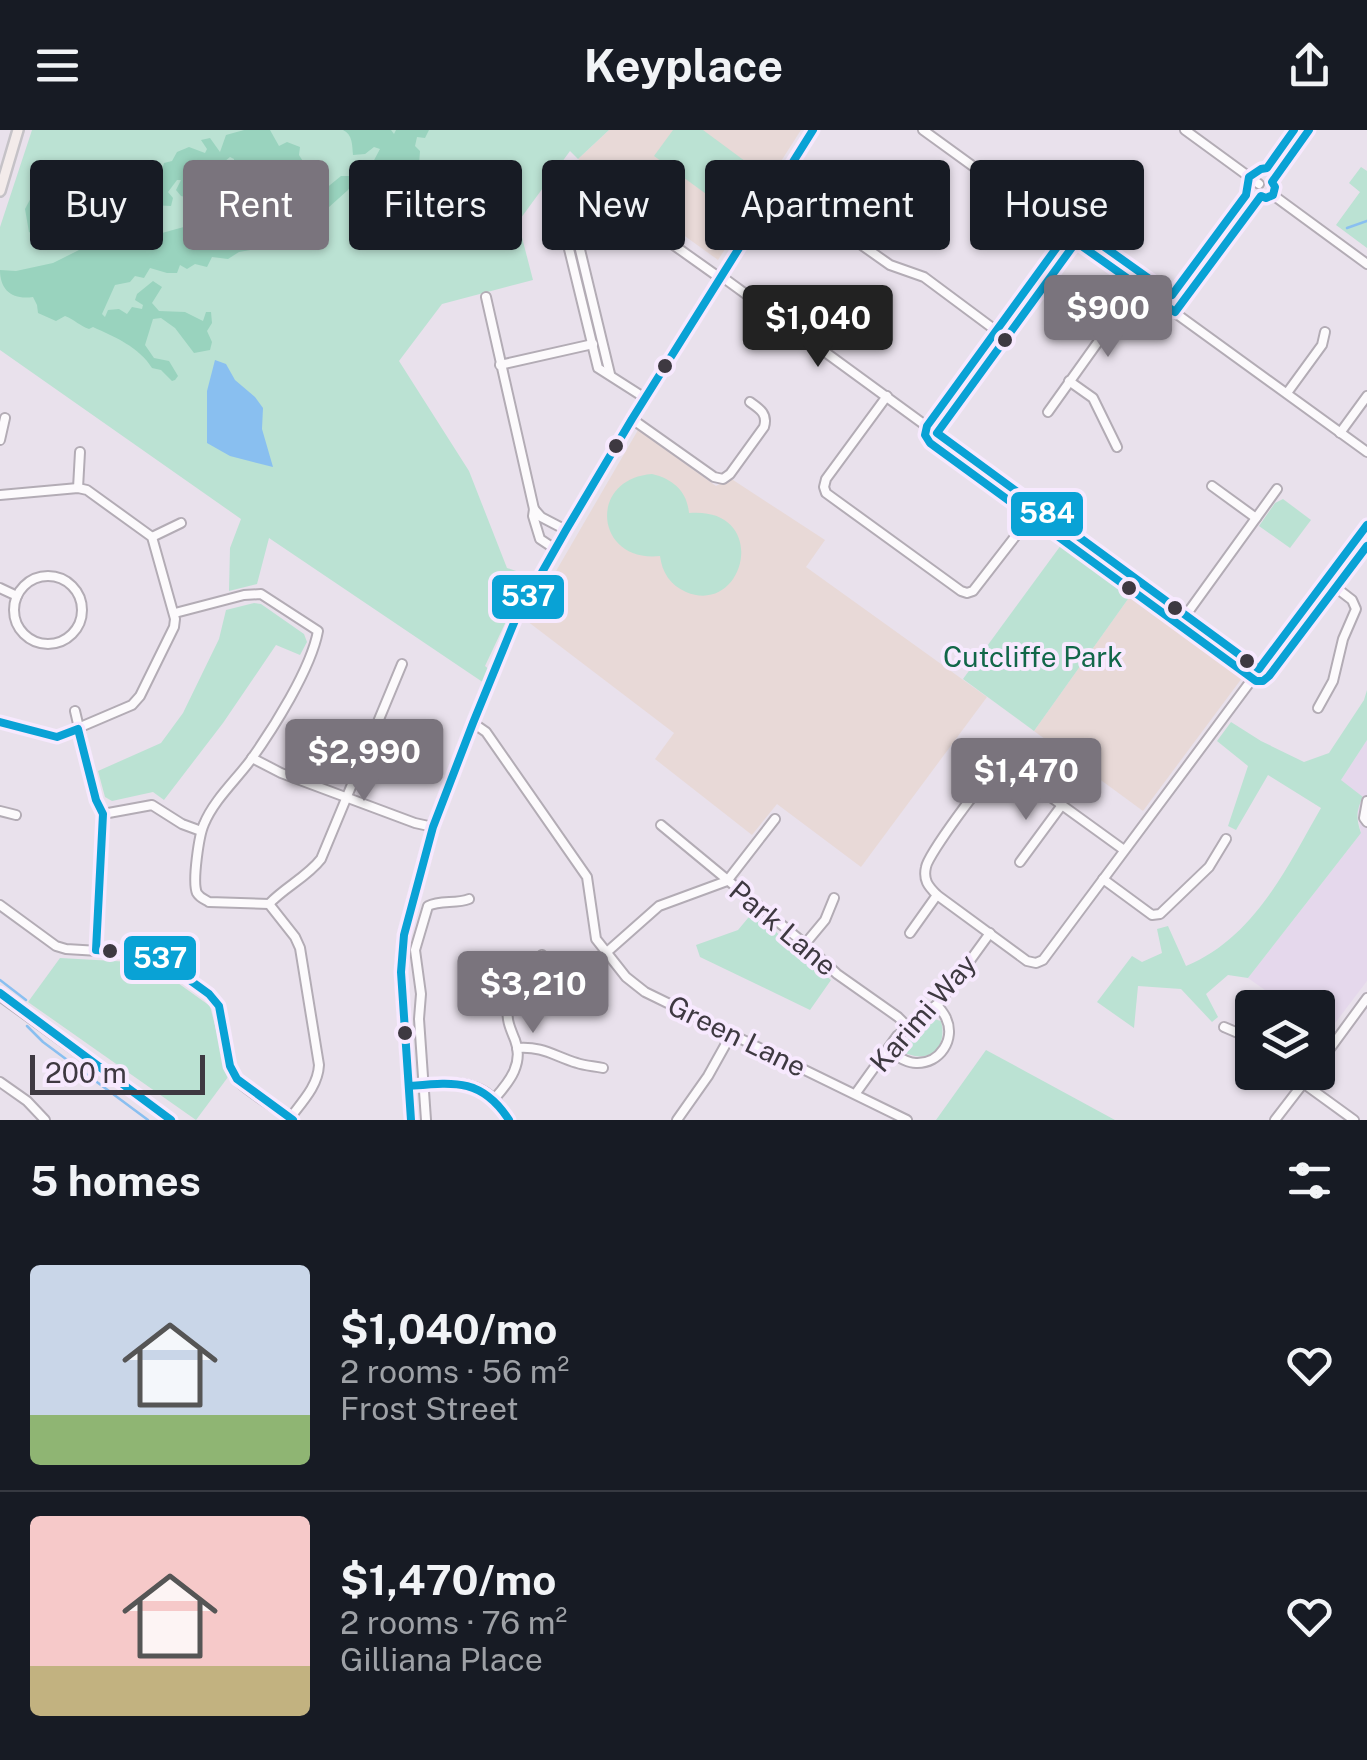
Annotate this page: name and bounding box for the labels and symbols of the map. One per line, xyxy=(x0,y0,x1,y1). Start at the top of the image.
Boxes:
pin: $900 xyxy=(1049,275,1167,360)
pin: $1,040 xyxy=(737,285,899,370)
unlabelled marker xyxy=(995,330,1015,350)
unlabelled marker xyxy=(655,356,675,376)
unlabelled marker xyxy=(606,436,626,456)
line badge: 584 xyxy=(1009,490,1085,538)
text: 584 xyxy=(1019,496,1075,529)
line badge: 537 xyxy=(490,573,566,621)
unlabelled marker xyxy=(1119,578,1139,598)
text: 537 xyxy=(501,579,555,612)
unlabelled marker xyxy=(1165,598,1185,618)
park label: Cutcliffe Park xyxy=(943,640,1123,673)
unlabelled marker xyxy=(1237,651,1257,671)
pin: $2,990 xyxy=(283,719,445,804)
pin: $1,470 xyxy=(945,738,1107,823)
street label: Park Lane xyxy=(723,873,844,982)
line badge: 537 xyxy=(122,934,198,982)
unlabelled marker xyxy=(100,941,120,961)
text: 537 xyxy=(133,941,187,974)
street label: Karimi Way xyxy=(863,947,983,1078)
pin: $3,210 xyxy=(452,951,614,1036)
street label: Green Lane xyxy=(663,988,811,1083)
unlabelled marker xyxy=(395,1023,415,1043)
scale bar xyxy=(30,1050,205,1094)

